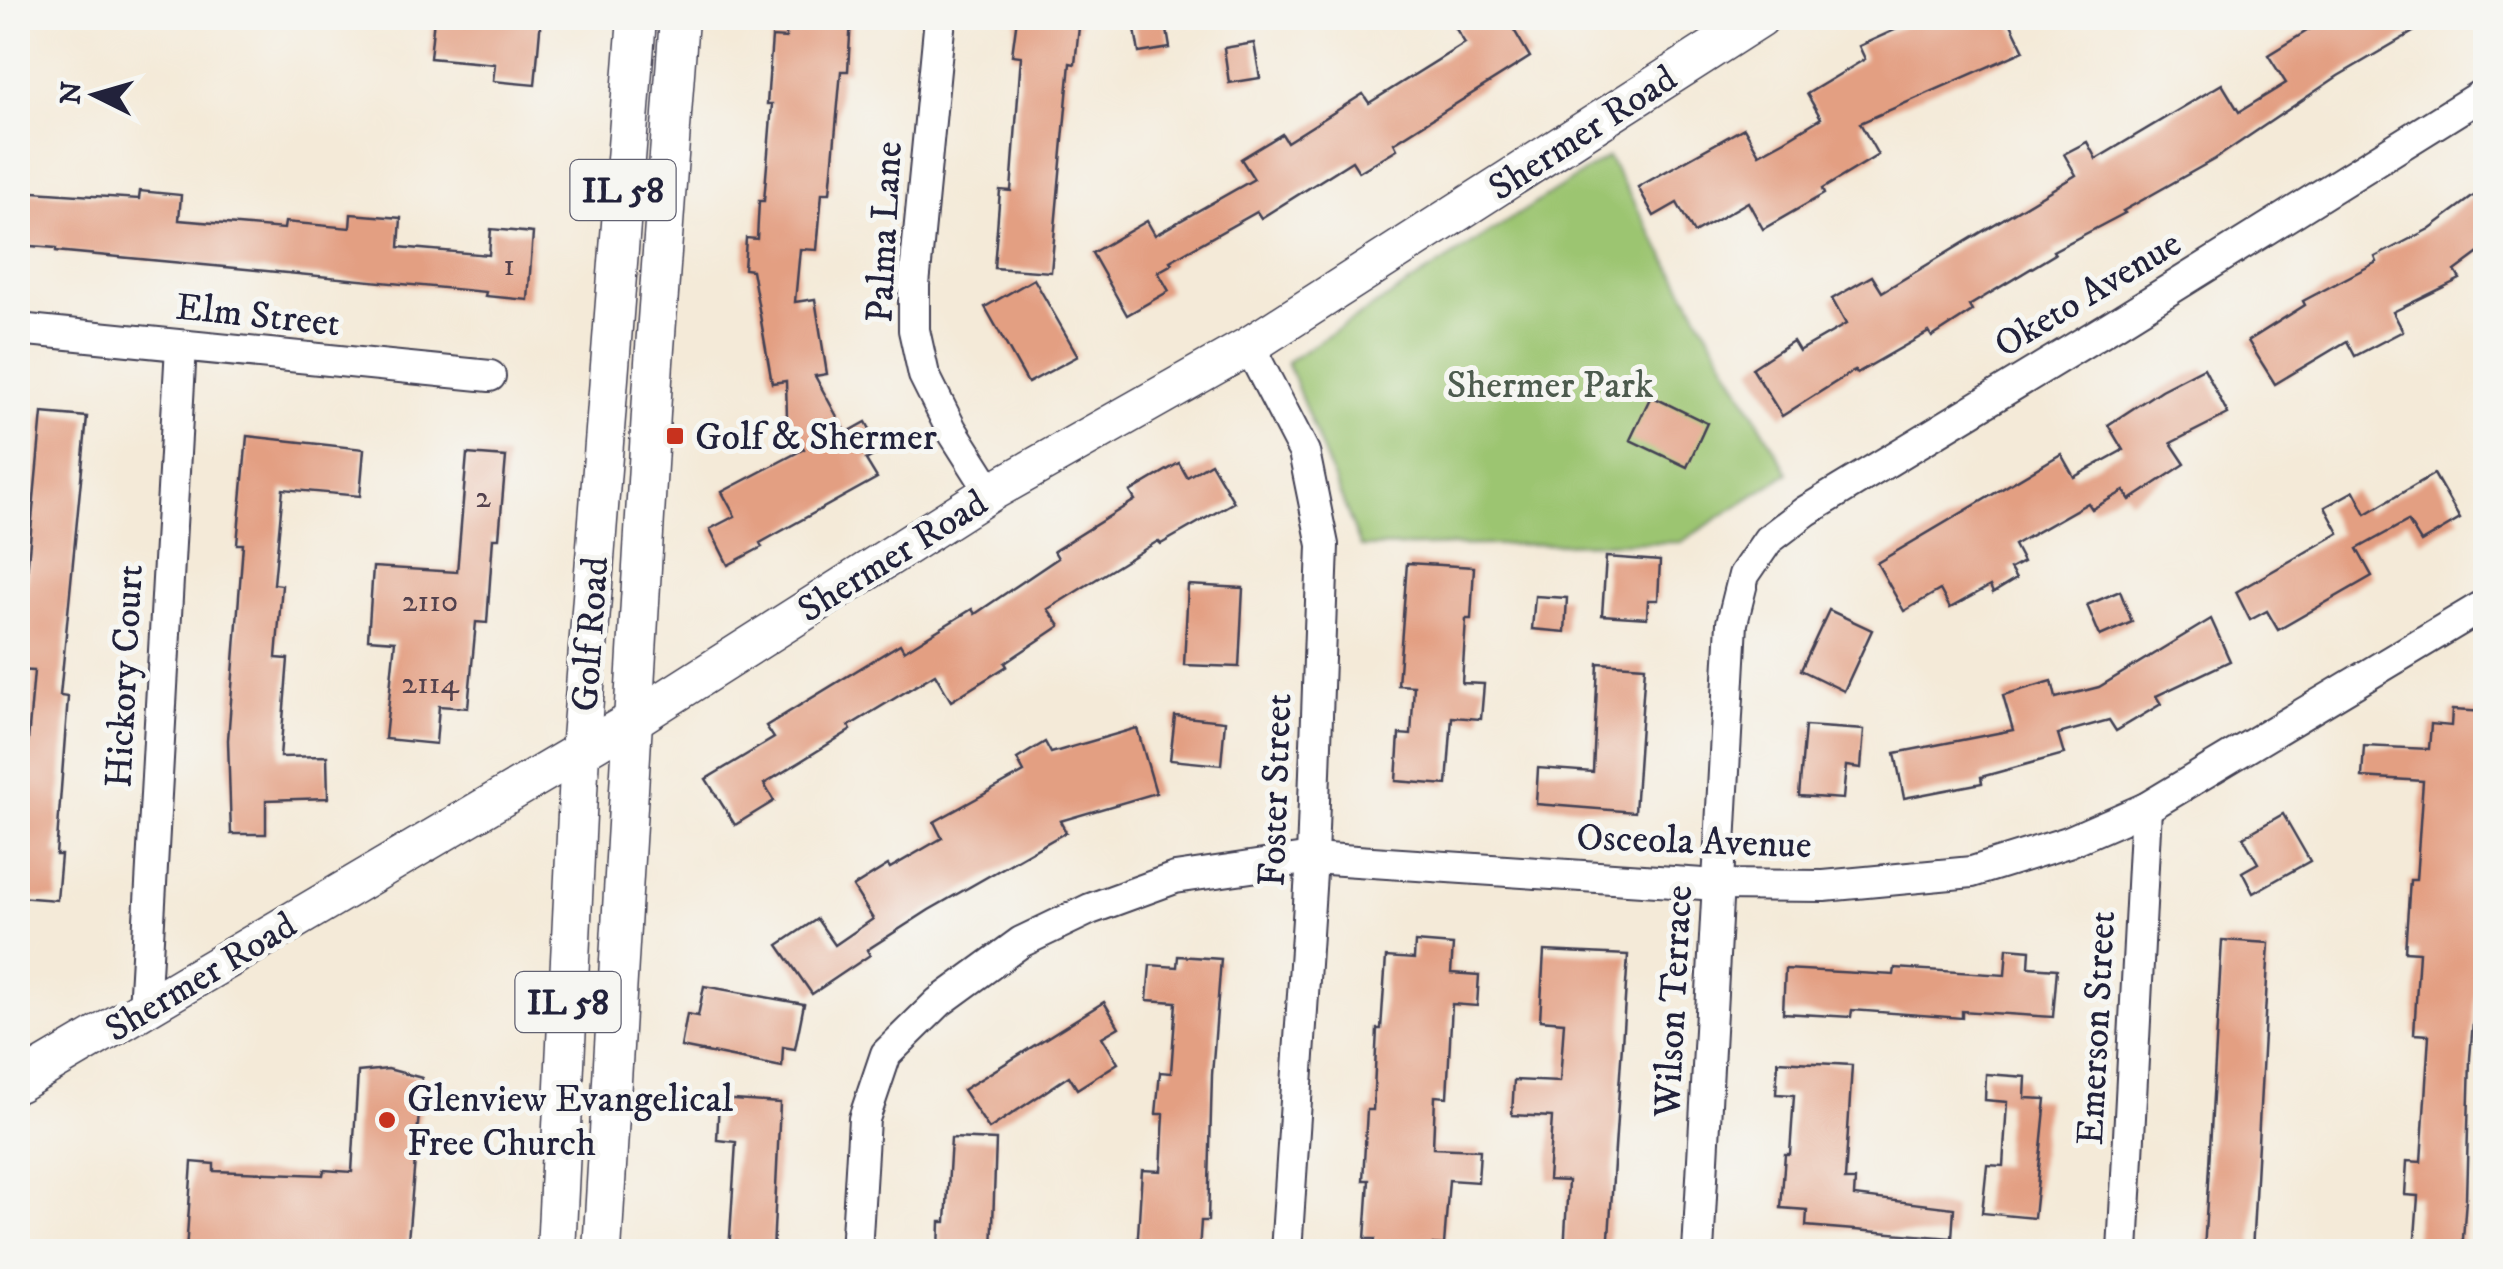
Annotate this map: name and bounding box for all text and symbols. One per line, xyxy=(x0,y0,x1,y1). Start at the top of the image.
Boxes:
north arrow xyxy=(45,45,145,145)
street label: Shermer Road xyxy=(1480,55,1686,212)
text: N xyxy=(53,80,90,106)
street label: Palma Lane xyxy=(856,140,914,324)
road number: IL 58 xyxy=(570,160,676,220)
street label: Oketo Avenue xyxy=(1986,220,2190,369)
house number: 1 xyxy=(503,246,515,286)
street label: Elm Street xyxy=(173,284,342,348)
park label: Shermer Park xyxy=(1446,362,1654,410)
place label: Golf & Shermer xyxy=(695,414,937,462)
marker: Golf & Shermer xyxy=(664,425,686,447)
house number: 2 xyxy=(475,478,491,518)
street label: Shermer Road xyxy=(789,479,997,634)
street label: Golf Road xyxy=(562,555,620,713)
street label: Hickory Court xyxy=(95,563,155,789)
house number: 2110 xyxy=(402,582,458,622)
house number: 2114 xyxy=(401,664,459,704)
street label: Foster Street xyxy=(1249,693,1303,887)
street label: Osceola Avenue xyxy=(1576,814,1812,870)
street label: Wilson Terrace xyxy=(1644,884,1704,1119)
street label: Shermer Road xyxy=(97,902,305,1054)
street label: Emerson Street xyxy=(2067,910,2127,1146)
road number: IL 58 xyxy=(516,972,620,1032)
place label: Glenview Evangelical Free Church xyxy=(407,1076,734,1168)
marker: Glenview Evangelical Free Church xyxy=(376,1109,398,1131)

